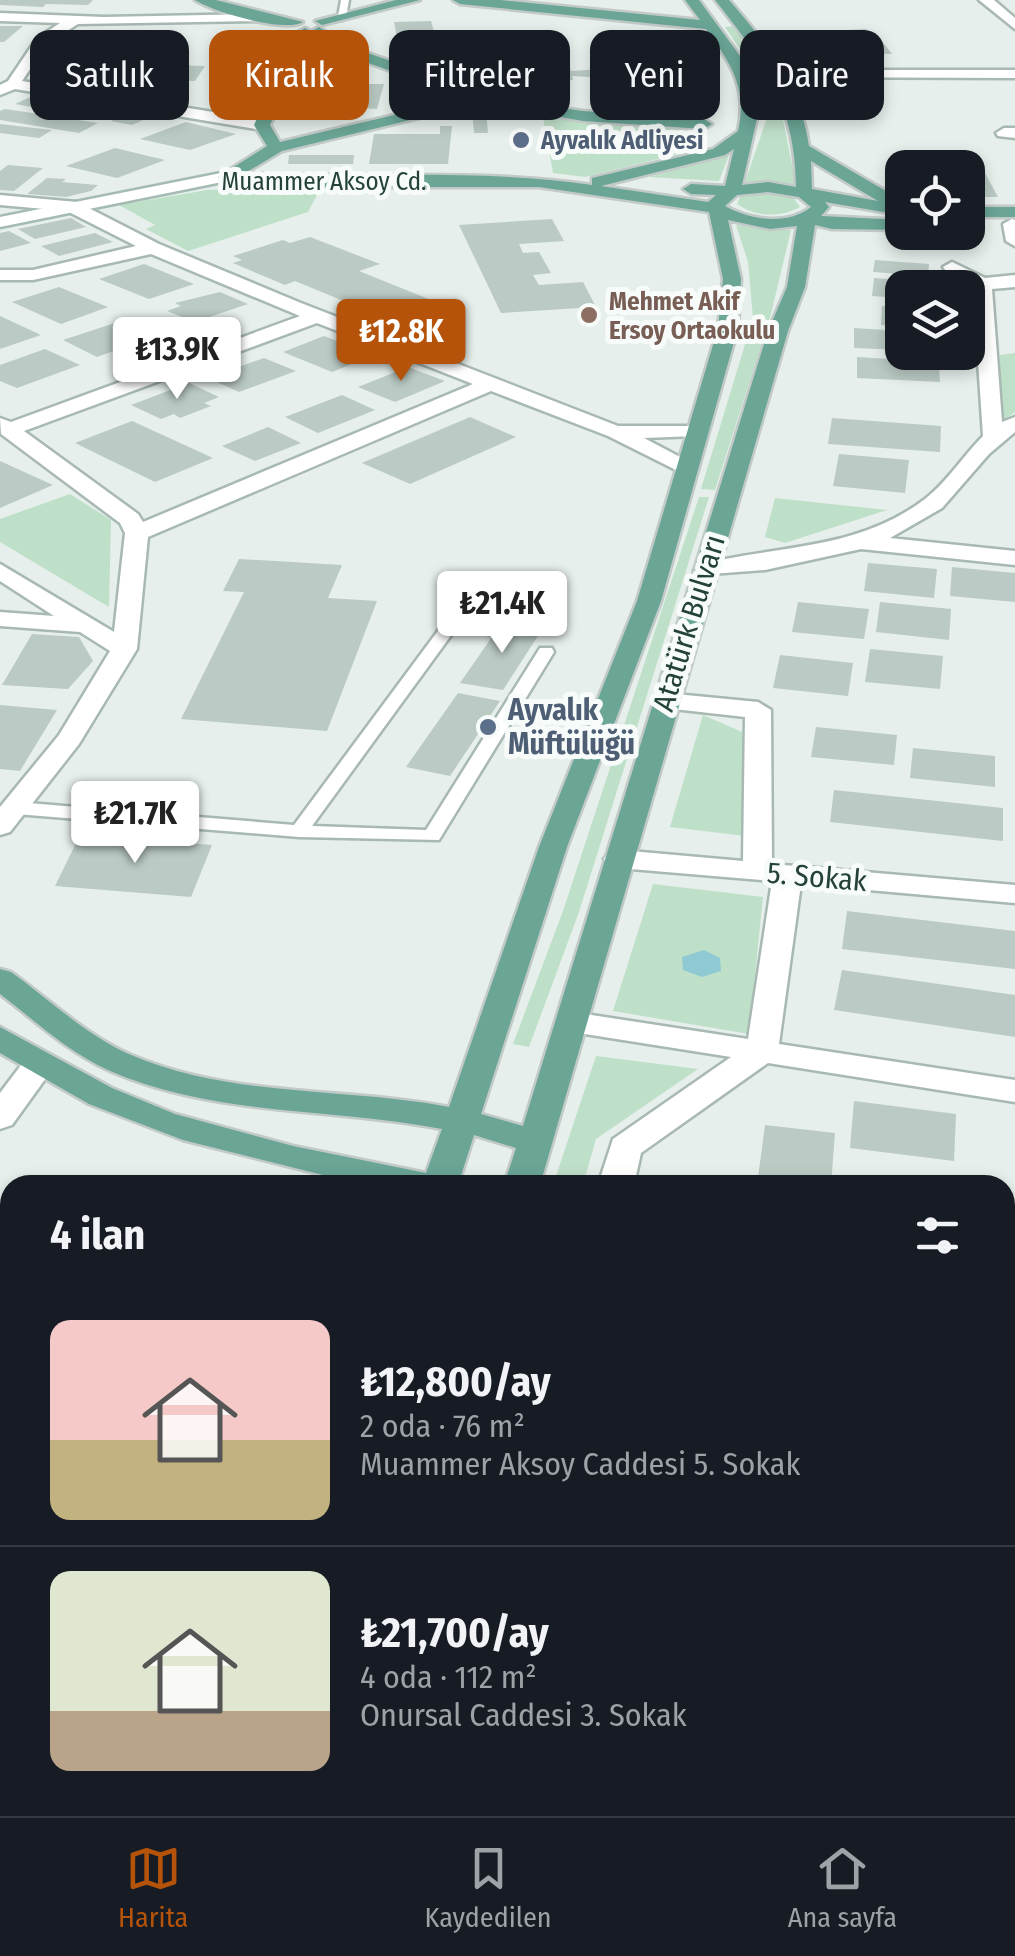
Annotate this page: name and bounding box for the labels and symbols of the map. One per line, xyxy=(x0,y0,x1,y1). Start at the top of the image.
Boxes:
place label: Ayvalık Adliyesi xyxy=(540,126,703,156)
marker: Ayvalık Adliyesi xyxy=(510,129,532,151)
street label: Muammer Aksoy Cd. xyxy=(222,167,426,197)
place label: Mehmet Akif Ersoy Ortaokulu xyxy=(609,287,775,346)
pin: ₺12.8K xyxy=(320,299,482,384)
marker: Mehmet Akif Ersoy Ortaokulu xyxy=(578,304,600,326)
pin: ₺13.9K xyxy=(96,317,258,402)
street label: Atatürk Bulvarı xyxy=(645,530,733,716)
pin: ₺21.4K xyxy=(421,571,583,656)
place label: Ayvalık Müftülüğü xyxy=(507,692,635,762)
marker: Ayvalık Müftülüğü xyxy=(477,716,499,738)
pin: ₺21.7K xyxy=(54,781,216,866)
street label: 5. Sokak xyxy=(766,855,868,899)

